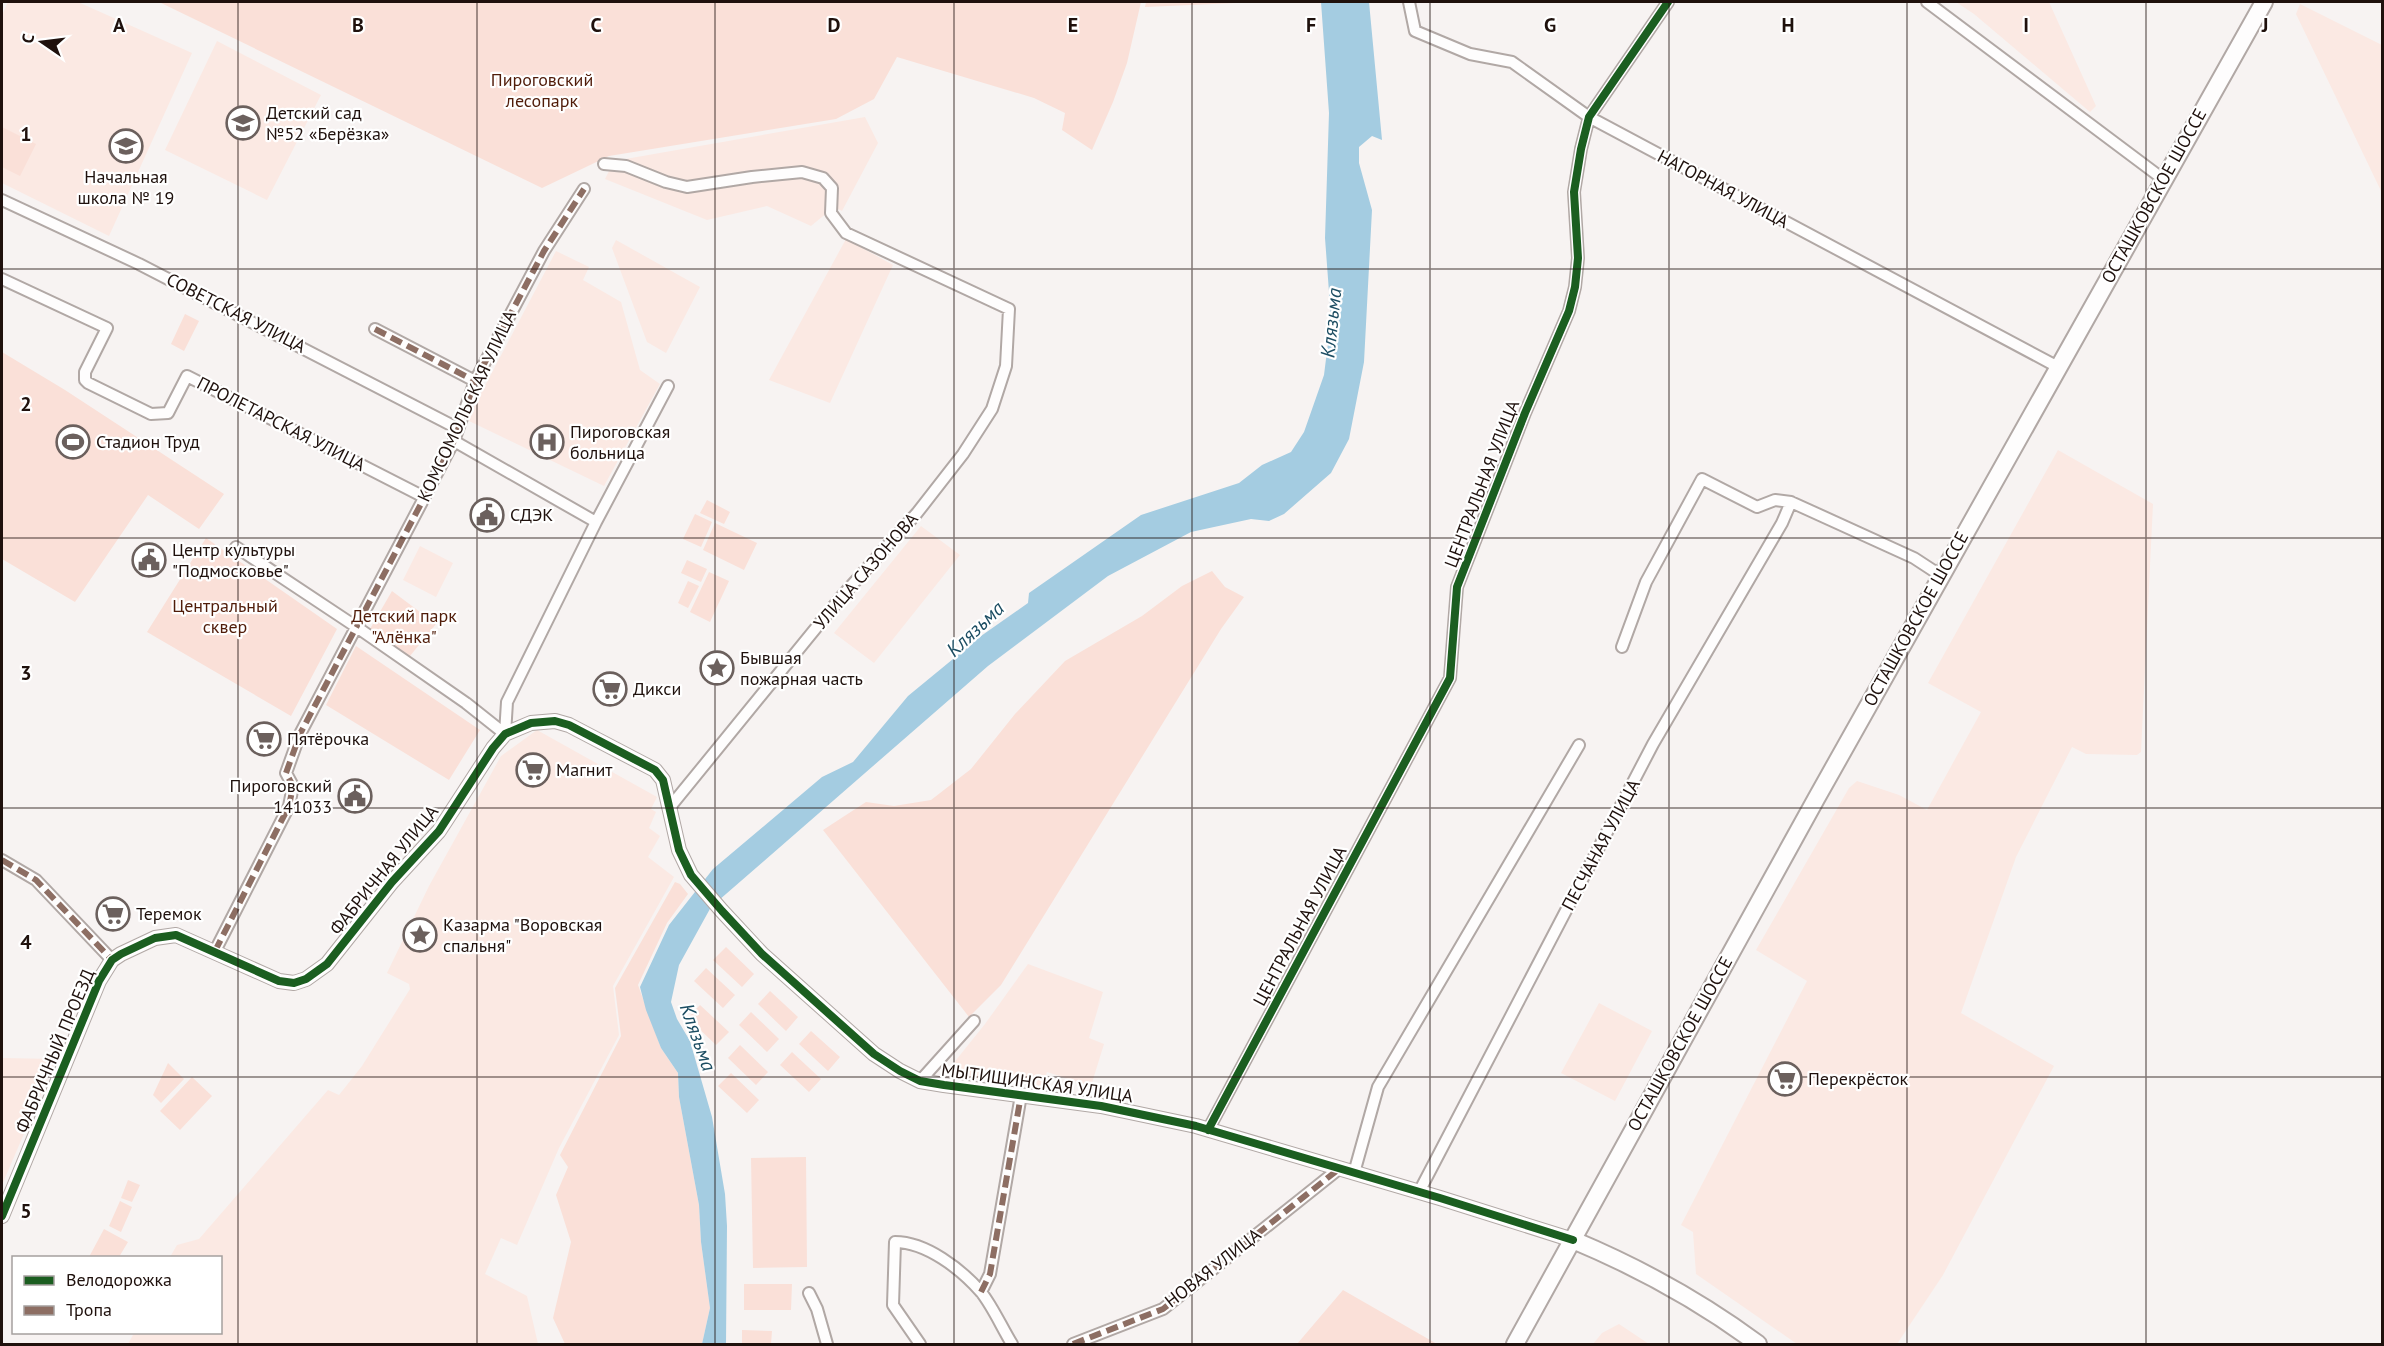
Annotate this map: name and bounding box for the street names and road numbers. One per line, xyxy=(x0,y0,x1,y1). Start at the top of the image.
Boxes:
street label: ОСТАШКОВСКОЕ ШОССЕ xyxy=(2096,104,2211,287)
street label: НАГОРНАЯ УЛИЦА xyxy=(1654,144,1793,233)
street label: СОВЕТСКАЯ УЛИЦА xyxy=(163,267,310,358)
street label: КОМСОМОЛЬСКАЯ УЛИЦА xyxy=(412,306,521,505)
street label: ПРОЛЕТАРСКАЯ УЛИЦА xyxy=(193,371,370,476)
street label: ЦЕНТРАЛЬНАЯ УЛИЦА xyxy=(1439,396,1524,571)
street label: УЛИЦА САЗОНОВА xyxy=(809,507,923,634)
street label: ОСТАШКОВСКОЕ ШОССЕ xyxy=(1858,527,1973,710)
street label: ПЕСЧАНАЯ УЛИЦА xyxy=(1556,775,1645,914)
street label: ФАБРИЧНАЯ УЛИЦА xyxy=(324,800,443,939)
street label: ЦЕНТРАЛЬНАЯ УЛИЦА xyxy=(1248,842,1352,1010)
street label: ОСТАШКОВСКОЕ ШОССЕ xyxy=(1622,952,1737,1135)
street label: ФАБРИЧНЫЙ ПРОЕЗД xyxy=(10,965,99,1136)
street label: МЫТИЩИНСКАЯ УЛИЦА xyxy=(940,1058,1135,1107)
street label: НОВАЯ УЛИЦА xyxy=(1160,1223,1266,1312)

